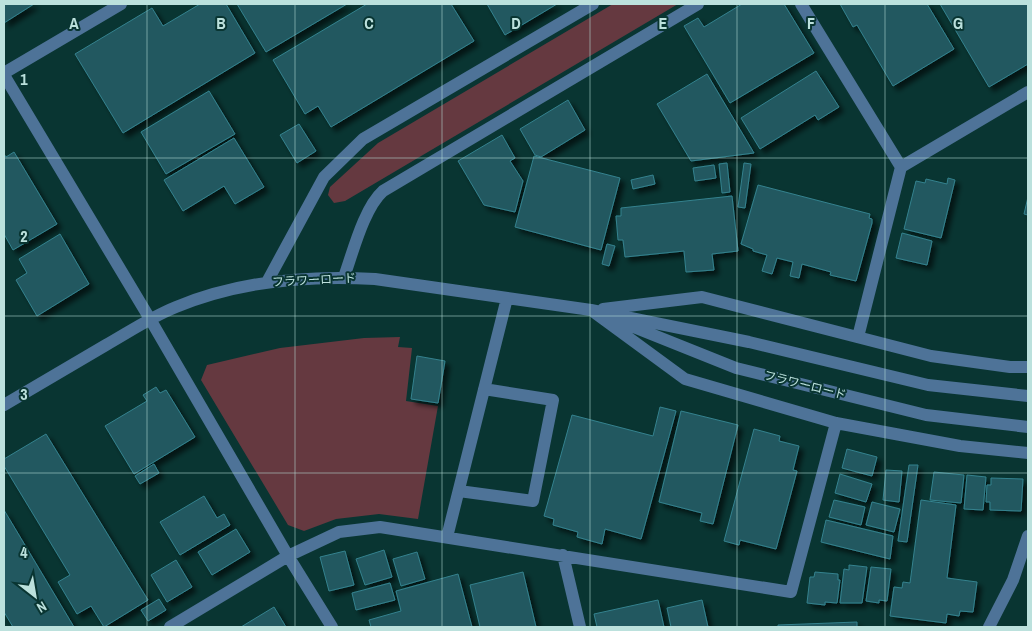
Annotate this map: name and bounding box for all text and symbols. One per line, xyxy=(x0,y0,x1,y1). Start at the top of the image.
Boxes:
text: A xyxy=(69,12,79,34)
text: B xyxy=(216,12,226,34)
text: C xyxy=(364,12,374,34)
text: D xyxy=(511,12,521,34)
text: E xyxy=(659,12,668,34)
text: F xyxy=(807,12,815,34)
text: G xyxy=(953,12,963,34)
text: 1 xyxy=(20,68,28,90)
text: 2 xyxy=(20,225,28,247)
street label: フラワーロード xyxy=(272,270,356,290)
street label: フラワーロード xyxy=(762,367,848,403)
text: 3 xyxy=(20,383,28,405)
text: 4 xyxy=(20,541,28,563)
north arrow xyxy=(10,571,60,621)
text: N xyxy=(34,597,50,617)

